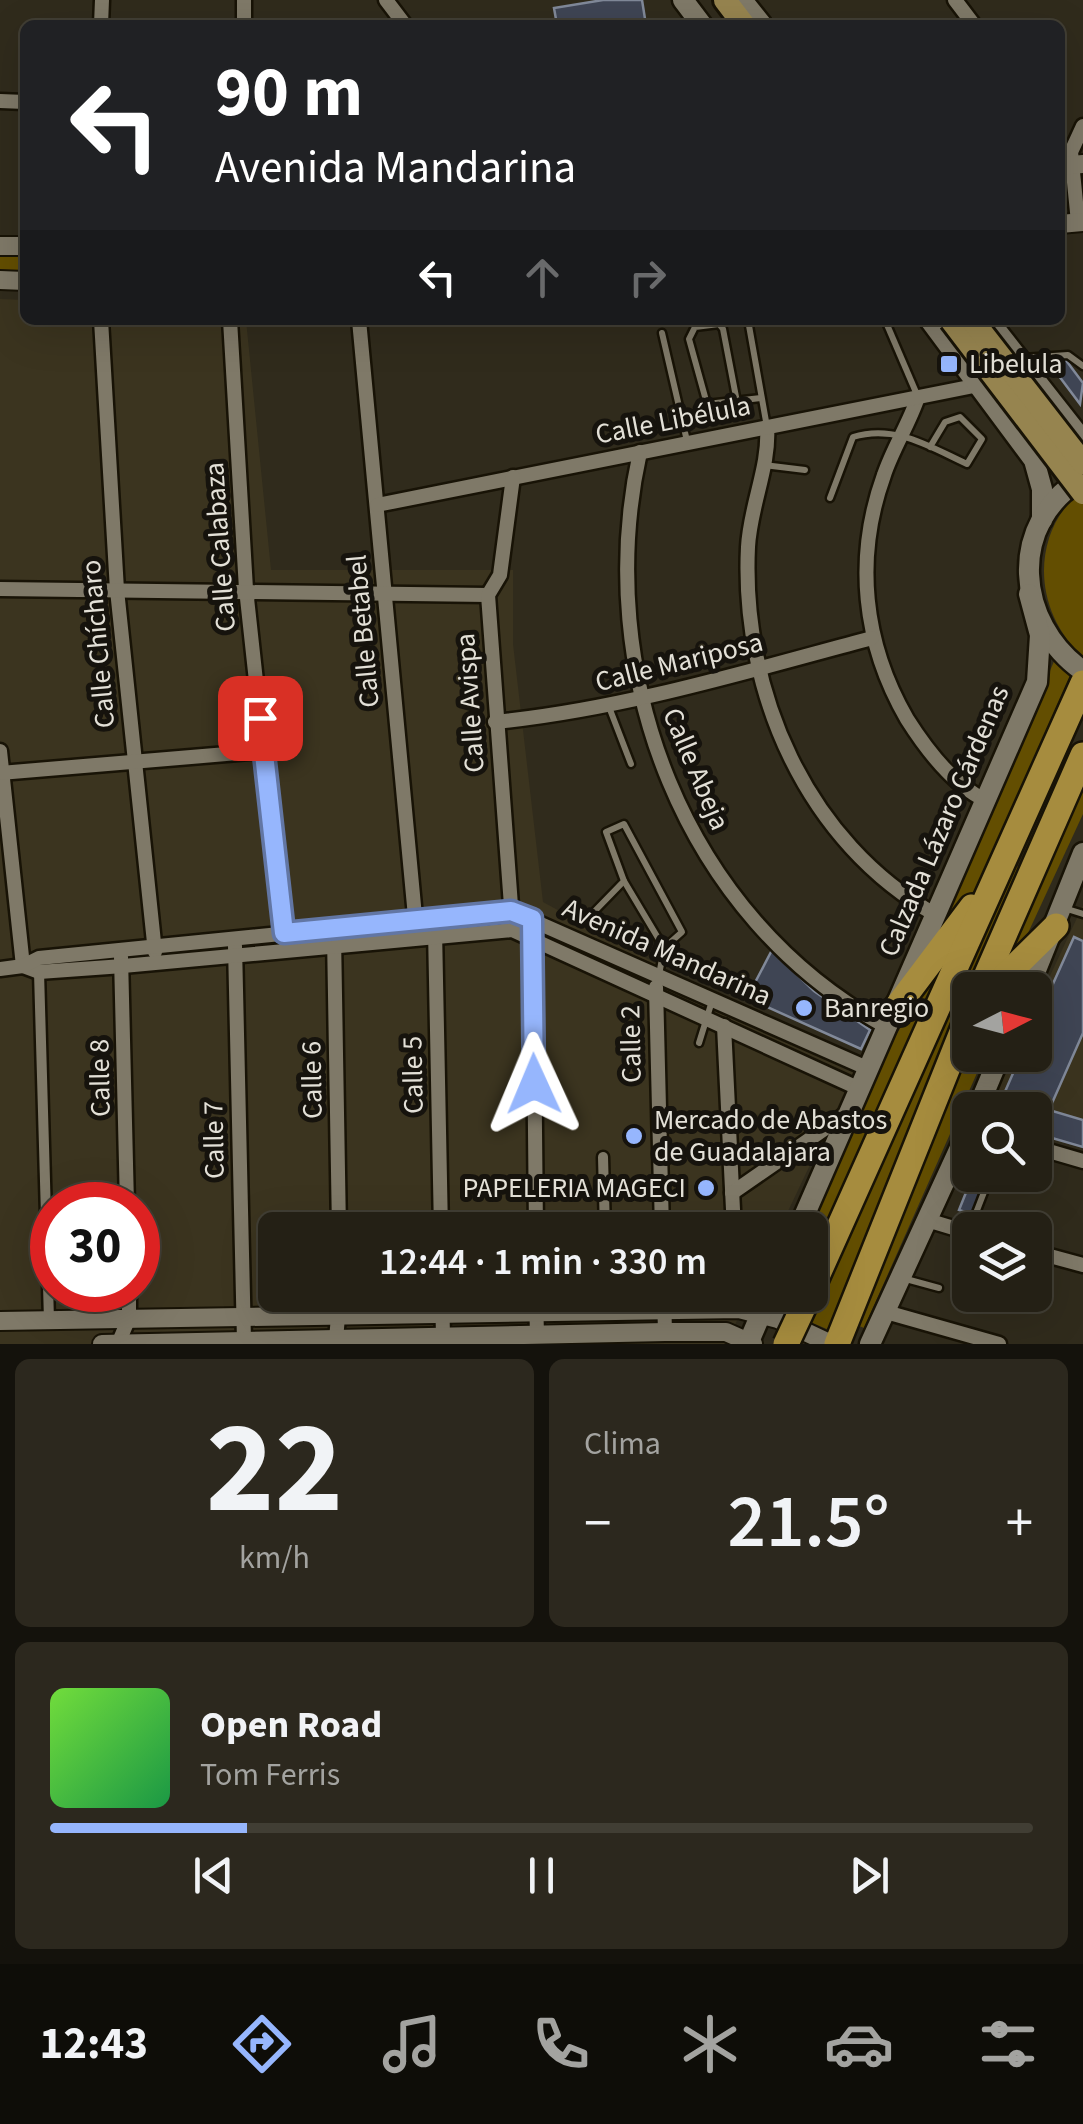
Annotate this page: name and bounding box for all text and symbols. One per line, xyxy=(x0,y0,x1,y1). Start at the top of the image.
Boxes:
text: 90 m xyxy=(215,43,363,143)
icon: left xyxy=(50,60,180,190)
text: Avenida Mandarina xyxy=(215,136,576,200)
icon: left xyxy=(410,250,465,305)
icon: ahead xyxy=(515,250,570,305)
icon: right xyxy=(620,250,675,305)
place label: Libelula xyxy=(969,344,1063,384)
marker: Libelula xyxy=(938,353,960,375)
street label: Calle Libélula xyxy=(592,385,754,455)
street label: Calle Calabaza xyxy=(194,461,246,633)
street label: Calle Betabel xyxy=(336,553,390,709)
street label: Calle Chícharo xyxy=(71,558,125,730)
street label: Calle Mariposa xyxy=(591,622,767,702)
street label: Calle Avispa xyxy=(445,632,495,774)
pin xyxy=(218,676,303,761)
street label: Calzada Lázaro Cárdenas xyxy=(869,679,1019,963)
icon: arrive xyxy=(233,691,288,746)
street label: Calle Abeja xyxy=(652,702,740,836)
street label: Avenida Mandarina xyxy=(556,888,778,1016)
north arrow xyxy=(952,972,1052,1072)
map controls xyxy=(952,972,1052,1312)
place label: Banregio xyxy=(824,988,929,1028)
marker: Banregio xyxy=(793,997,815,1019)
street label: Calle 2 xyxy=(610,1005,652,1083)
position arrow xyxy=(482,1032,586,1136)
street label: Calle 5 xyxy=(392,1036,434,1114)
street label: Calle 8 xyxy=(79,1039,121,1117)
street label: Calle 6 xyxy=(291,1041,333,1119)
button: search xyxy=(952,1092,1052,1192)
place label: Mercado de Abastos de Guadalajara xyxy=(654,1100,887,1172)
street label: Calle 7 xyxy=(193,1101,235,1179)
marker: Mercado de Abastos de Guadalajara xyxy=(623,1125,645,1147)
place label: PAPELERIA MAGECI xyxy=(463,1168,686,1208)
marker: PAPELERIA MAGECI xyxy=(695,1177,717,1199)
speed limit sign: 30 xyxy=(30,1182,160,1312)
button: layers xyxy=(952,1212,1052,1312)
text: 12:44 · 1 min · 330 m xyxy=(379,1235,707,1289)
text: 22 xyxy=(206,1377,343,1562)
text: Clima xyxy=(584,1421,661,1467)
text: 21.5° xyxy=(727,1469,890,1576)
text: − xyxy=(584,1485,611,1563)
text: + xyxy=(1006,1485,1033,1563)
text: km/h xyxy=(239,1535,310,1581)
text: Open Road xyxy=(200,1698,382,1752)
text: Tom Ferris xyxy=(200,1752,340,1798)
icon: previous xyxy=(186,1848,241,1903)
icon: pause xyxy=(514,1848,569,1903)
icon: next xyxy=(842,1848,897,1903)
icon: directions xyxy=(227,2009,297,2079)
icon: music xyxy=(377,2009,447,2079)
icon: phone xyxy=(526,2009,596,2079)
icon: climate xyxy=(675,2009,745,2079)
icon: car xyxy=(824,2009,894,2079)
icon: filters xyxy=(973,2009,1043,2079)
text: 12:43 xyxy=(40,2012,148,2076)

